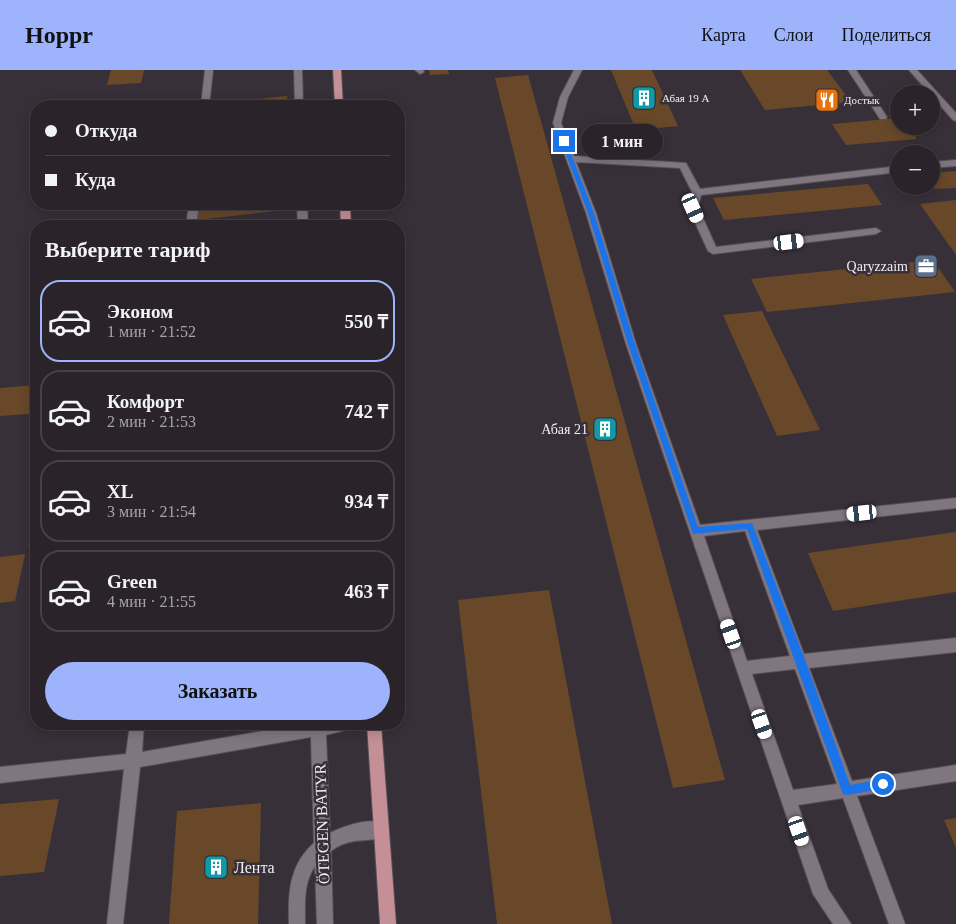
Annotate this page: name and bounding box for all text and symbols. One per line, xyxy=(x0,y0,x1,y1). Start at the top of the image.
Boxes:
text: Hoppr xyxy=(25,22,93,48)
text: Карта xyxy=(701,25,746,45)
text: Слои xyxy=(774,25,813,45)
text: Поделиться xyxy=(841,25,931,45)
building icon: Абая 19 А xyxy=(631,85,657,111)
map controls xyxy=(890,85,940,195)
button: + xyxy=(890,85,940,135)
restaurant icon: Достык xyxy=(814,87,840,113)
place label: Абая 19 А xyxy=(662,92,709,104)
place label: Достык xyxy=(844,94,880,106)
text: Откуда xyxy=(75,120,137,141)
callout: 1 мин xyxy=(582,124,664,158)
route end xyxy=(553,130,575,152)
text: 1 мин xyxy=(601,133,643,150)
button: − xyxy=(890,145,940,195)
text: Куда xyxy=(75,169,116,190)
car xyxy=(680,191,705,225)
car xyxy=(773,233,804,251)
text: Выберите тариф xyxy=(45,237,211,262)
office icon: Qaryzzaim xyxy=(913,253,939,279)
place label: Qaryzzaim xyxy=(847,259,908,274)
icon: car xyxy=(47,299,92,344)
text: Эконом xyxy=(107,301,173,322)
text: 550 ₸ xyxy=(344,311,388,332)
text: 1 мин · 21:52 xyxy=(107,323,196,340)
icon: car xyxy=(47,389,92,434)
text: Комфорт xyxy=(107,391,184,412)
text: 742 ₸ xyxy=(344,401,388,422)
text: 2 мин · 21:53 xyxy=(107,413,196,430)
building icon: Абая 21 xyxy=(592,416,618,442)
place label: Абая 21 xyxy=(541,422,588,437)
icon: car xyxy=(47,479,92,524)
text: XL xyxy=(107,481,133,502)
text: 934 ₸ xyxy=(344,491,388,512)
text: 3 мин · 21:54 xyxy=(107,503,196,520)
car xyxy=(846,504,877,522)
icon: car xyxy=(47,569,92,614)
text: Green xyxy=(107,571,157,592)
text: 463 ₸ xyxy=(344,581,388,602)
text: 4 мин · 21:55 xyxy=(107,593,196,610)
car xyxy=(719,617,742,651)
button: Заказать xyxy=(45,662,390,720)
car xyxy=(750,707,773,741)
street label: ÖTEGEN BATYR xyxy=(311,763,333,884)
route start xyxy=(872,773,894,795)
car xyxy=(787,814,810,848)
building icon: Лента xyxy=(203,854,229,880)
place label: Лента xyxy=(234,859,275,876)

